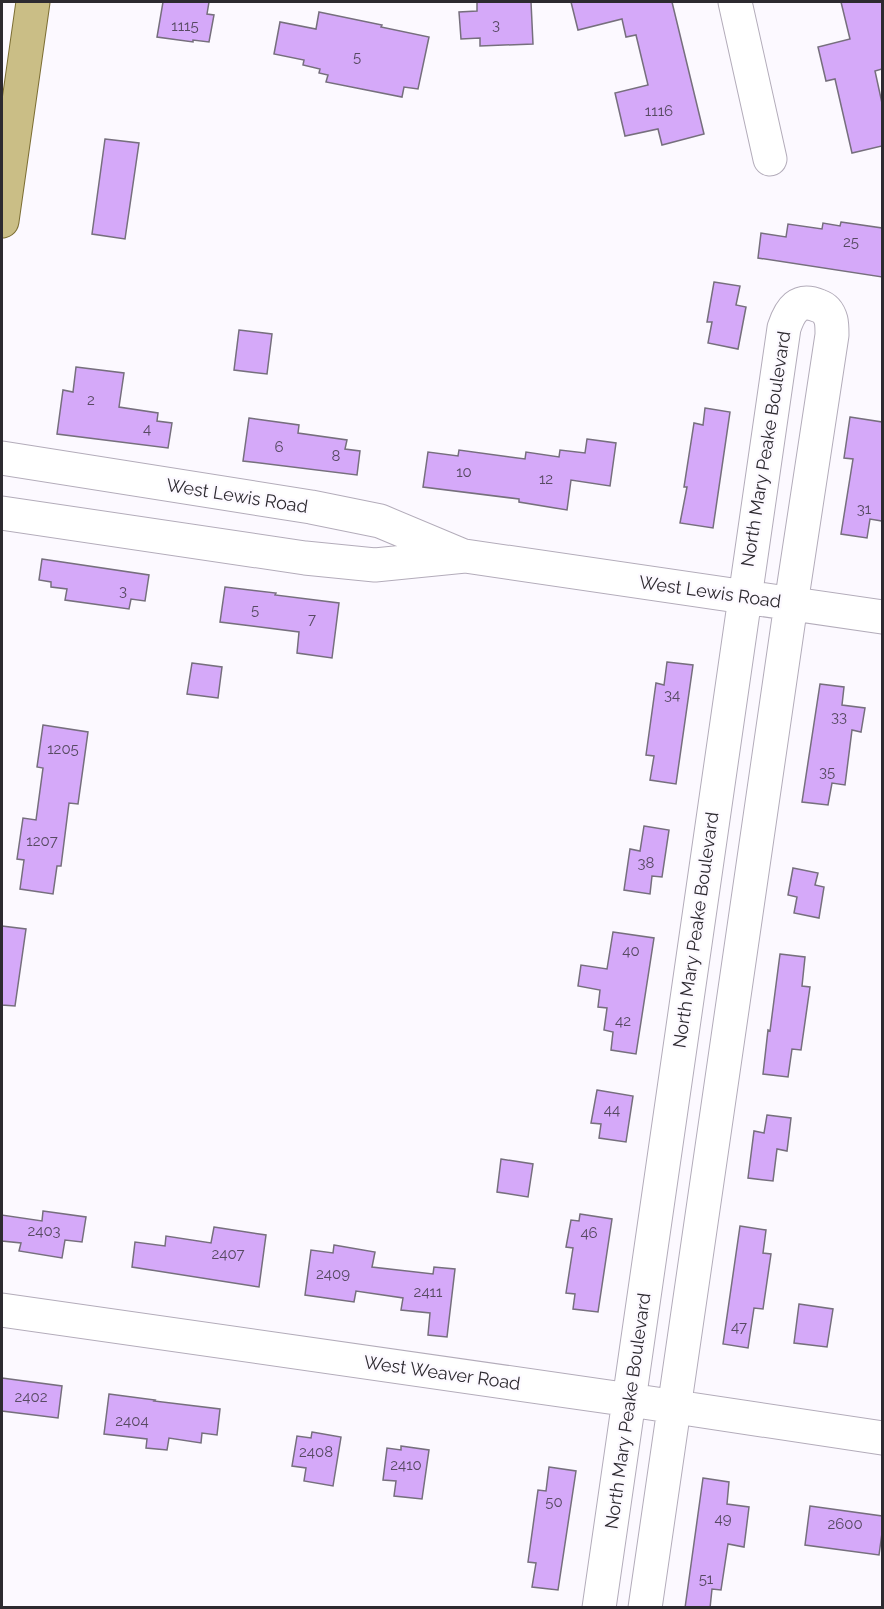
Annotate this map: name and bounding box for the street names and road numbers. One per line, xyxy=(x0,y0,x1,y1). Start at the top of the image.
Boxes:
street label: North Mary Peake Boulevard xyxy=(737,330,795,568)
street label: West Lewis Road xyxy=(165,474,309,517)
street label: West Lewis Road xyxy=(638,571,782,612)
street label: North Mary Peake Boulevard xyxy=(669,811,722,1049)
street label: North Mary Peake Boulevard xyxy=(601,1292,654,1530)
street label: West Weaver Road xyxy=(362,1351,522,1394)

